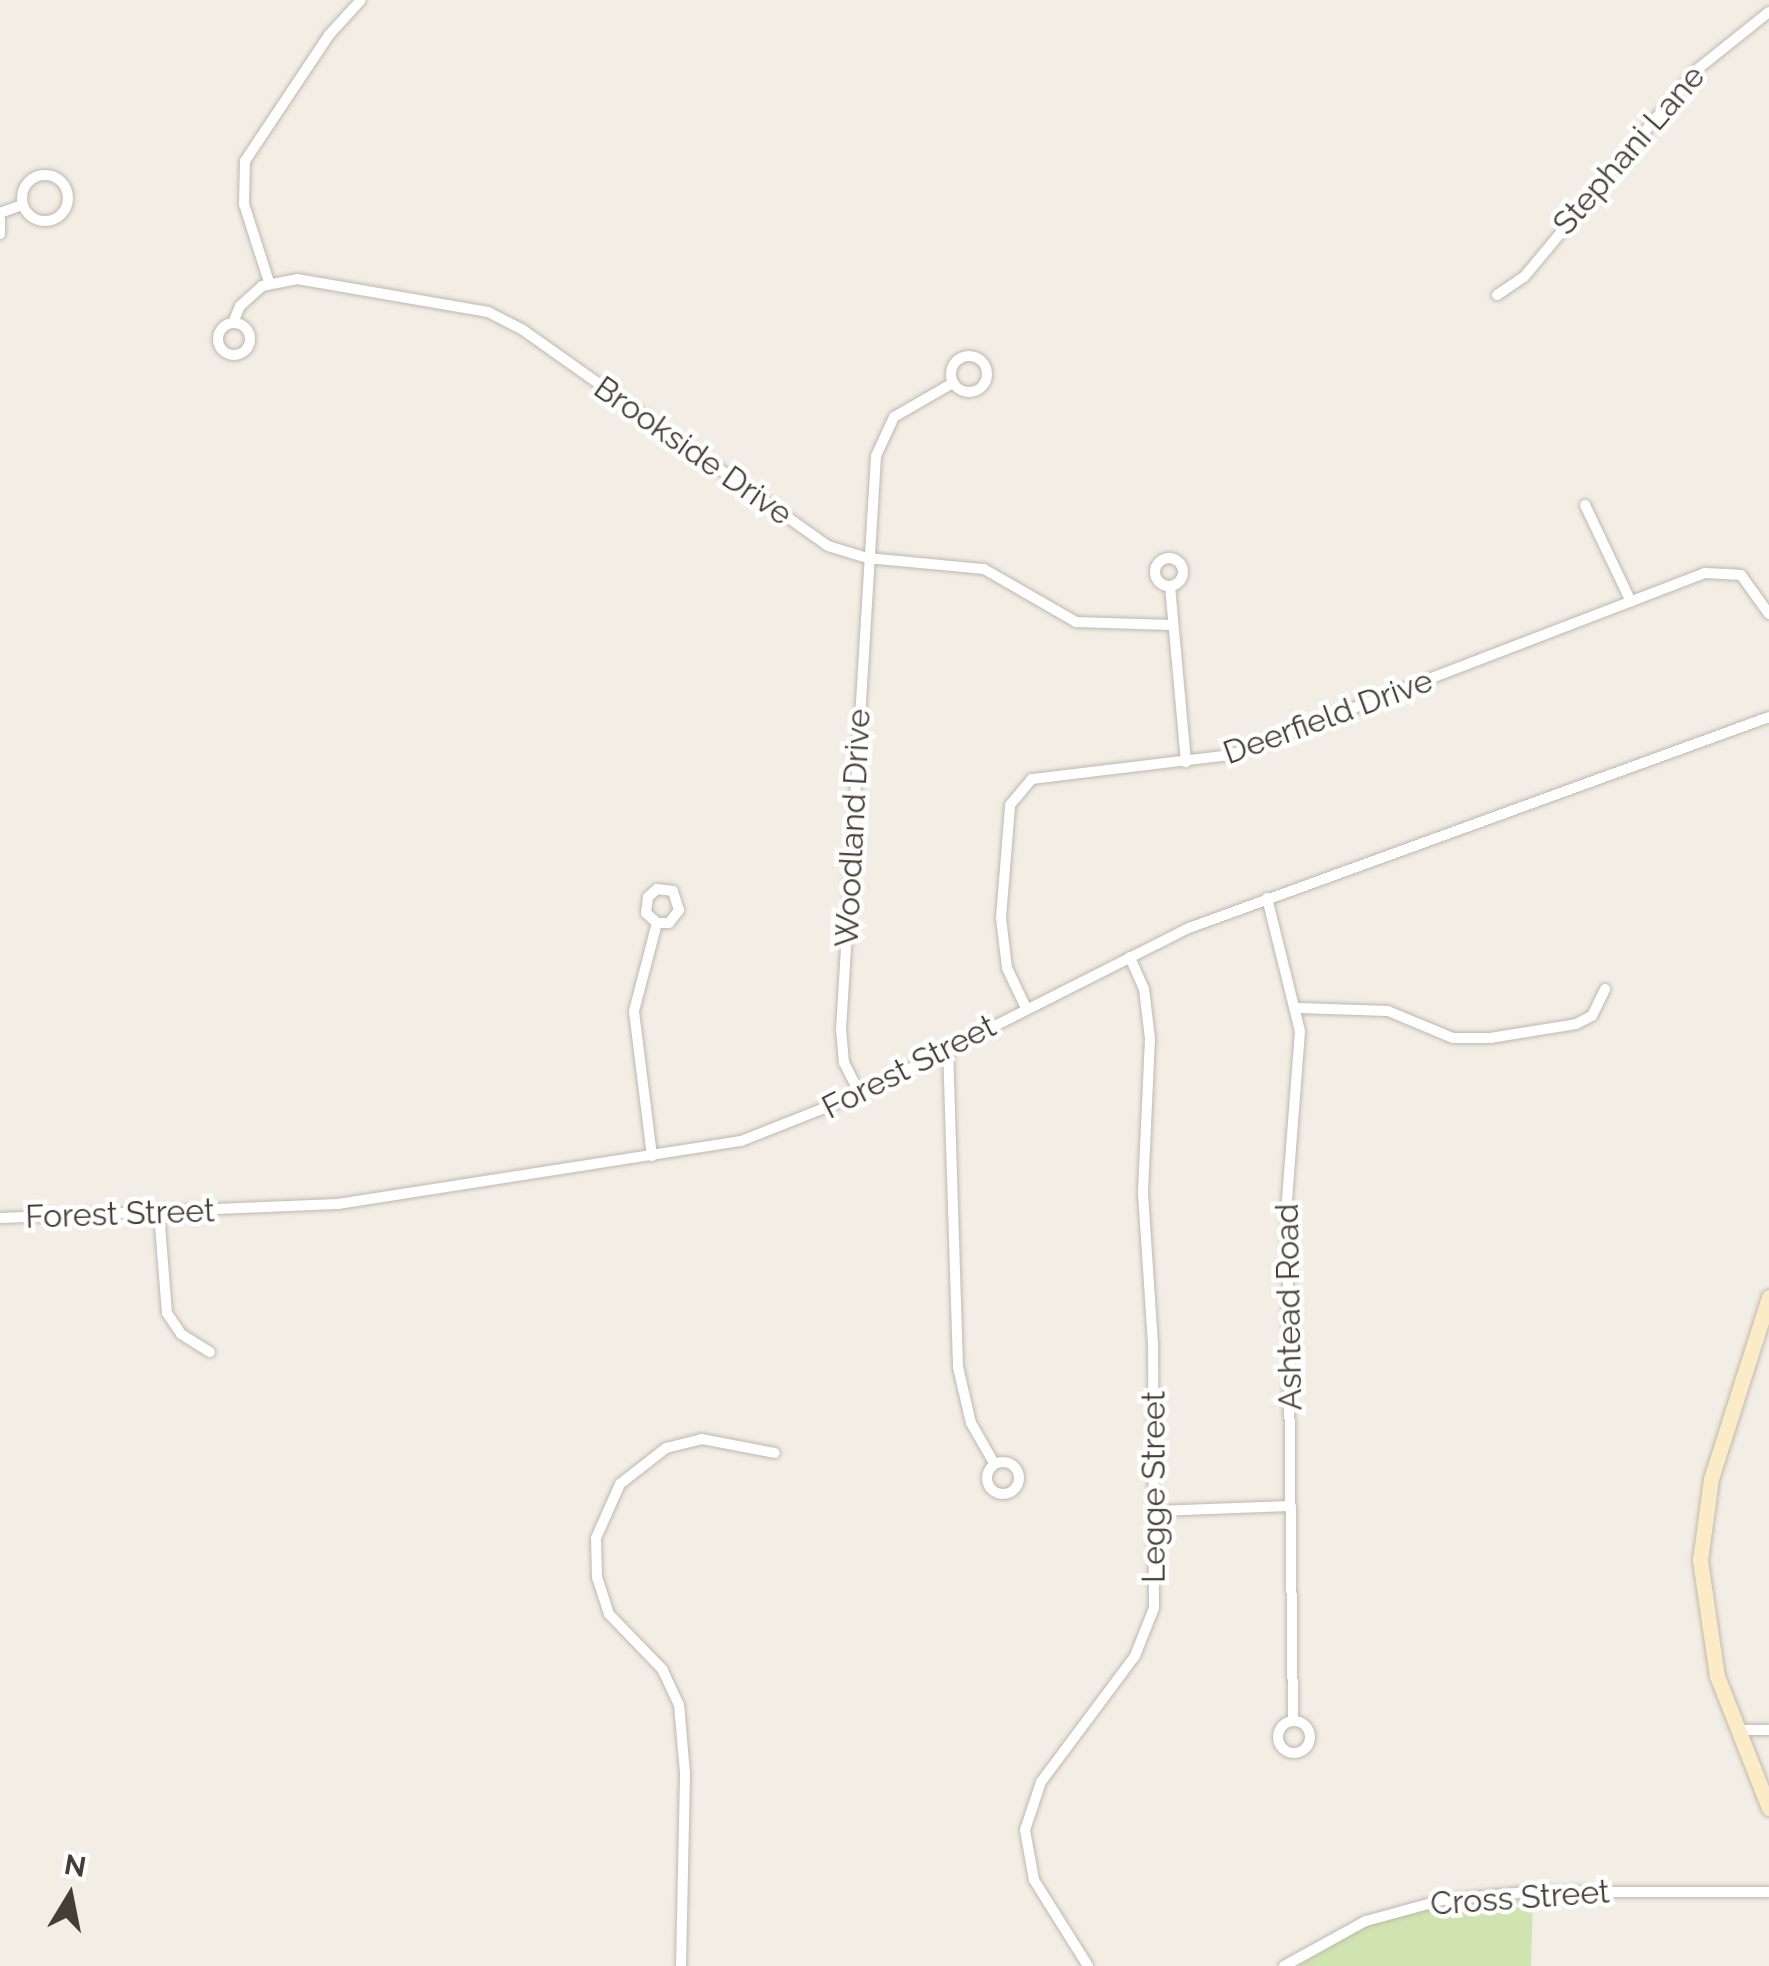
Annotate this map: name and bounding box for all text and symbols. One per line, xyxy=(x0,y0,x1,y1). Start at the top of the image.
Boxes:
street label: Stephani Lane xyxy=(1545,58,1713,242)
street label: Brookside Drive xyxy=(587,369,799,533)
street label: Deerfield Drive xyxy=(1218,661,1438,773)
street label: Woodland Drive xyxy=(828,708,878,948)
street label: Forest Street xyxy=(816,1007,1002,1127)
street label: Forest Street xyxy=(25,1192,215,1236)
street label: Ashtead Road xyxy=(1268,1203,1310,1411)
street label: Legge Street xyxy=(1135,1391,1173,1583)
north arrow xyxy=(20,1846,120,1946)
text: N xyxy=(62,1848,89,1884)
street label: Cross Street xyxy=(1429,1873,1611,1923)

